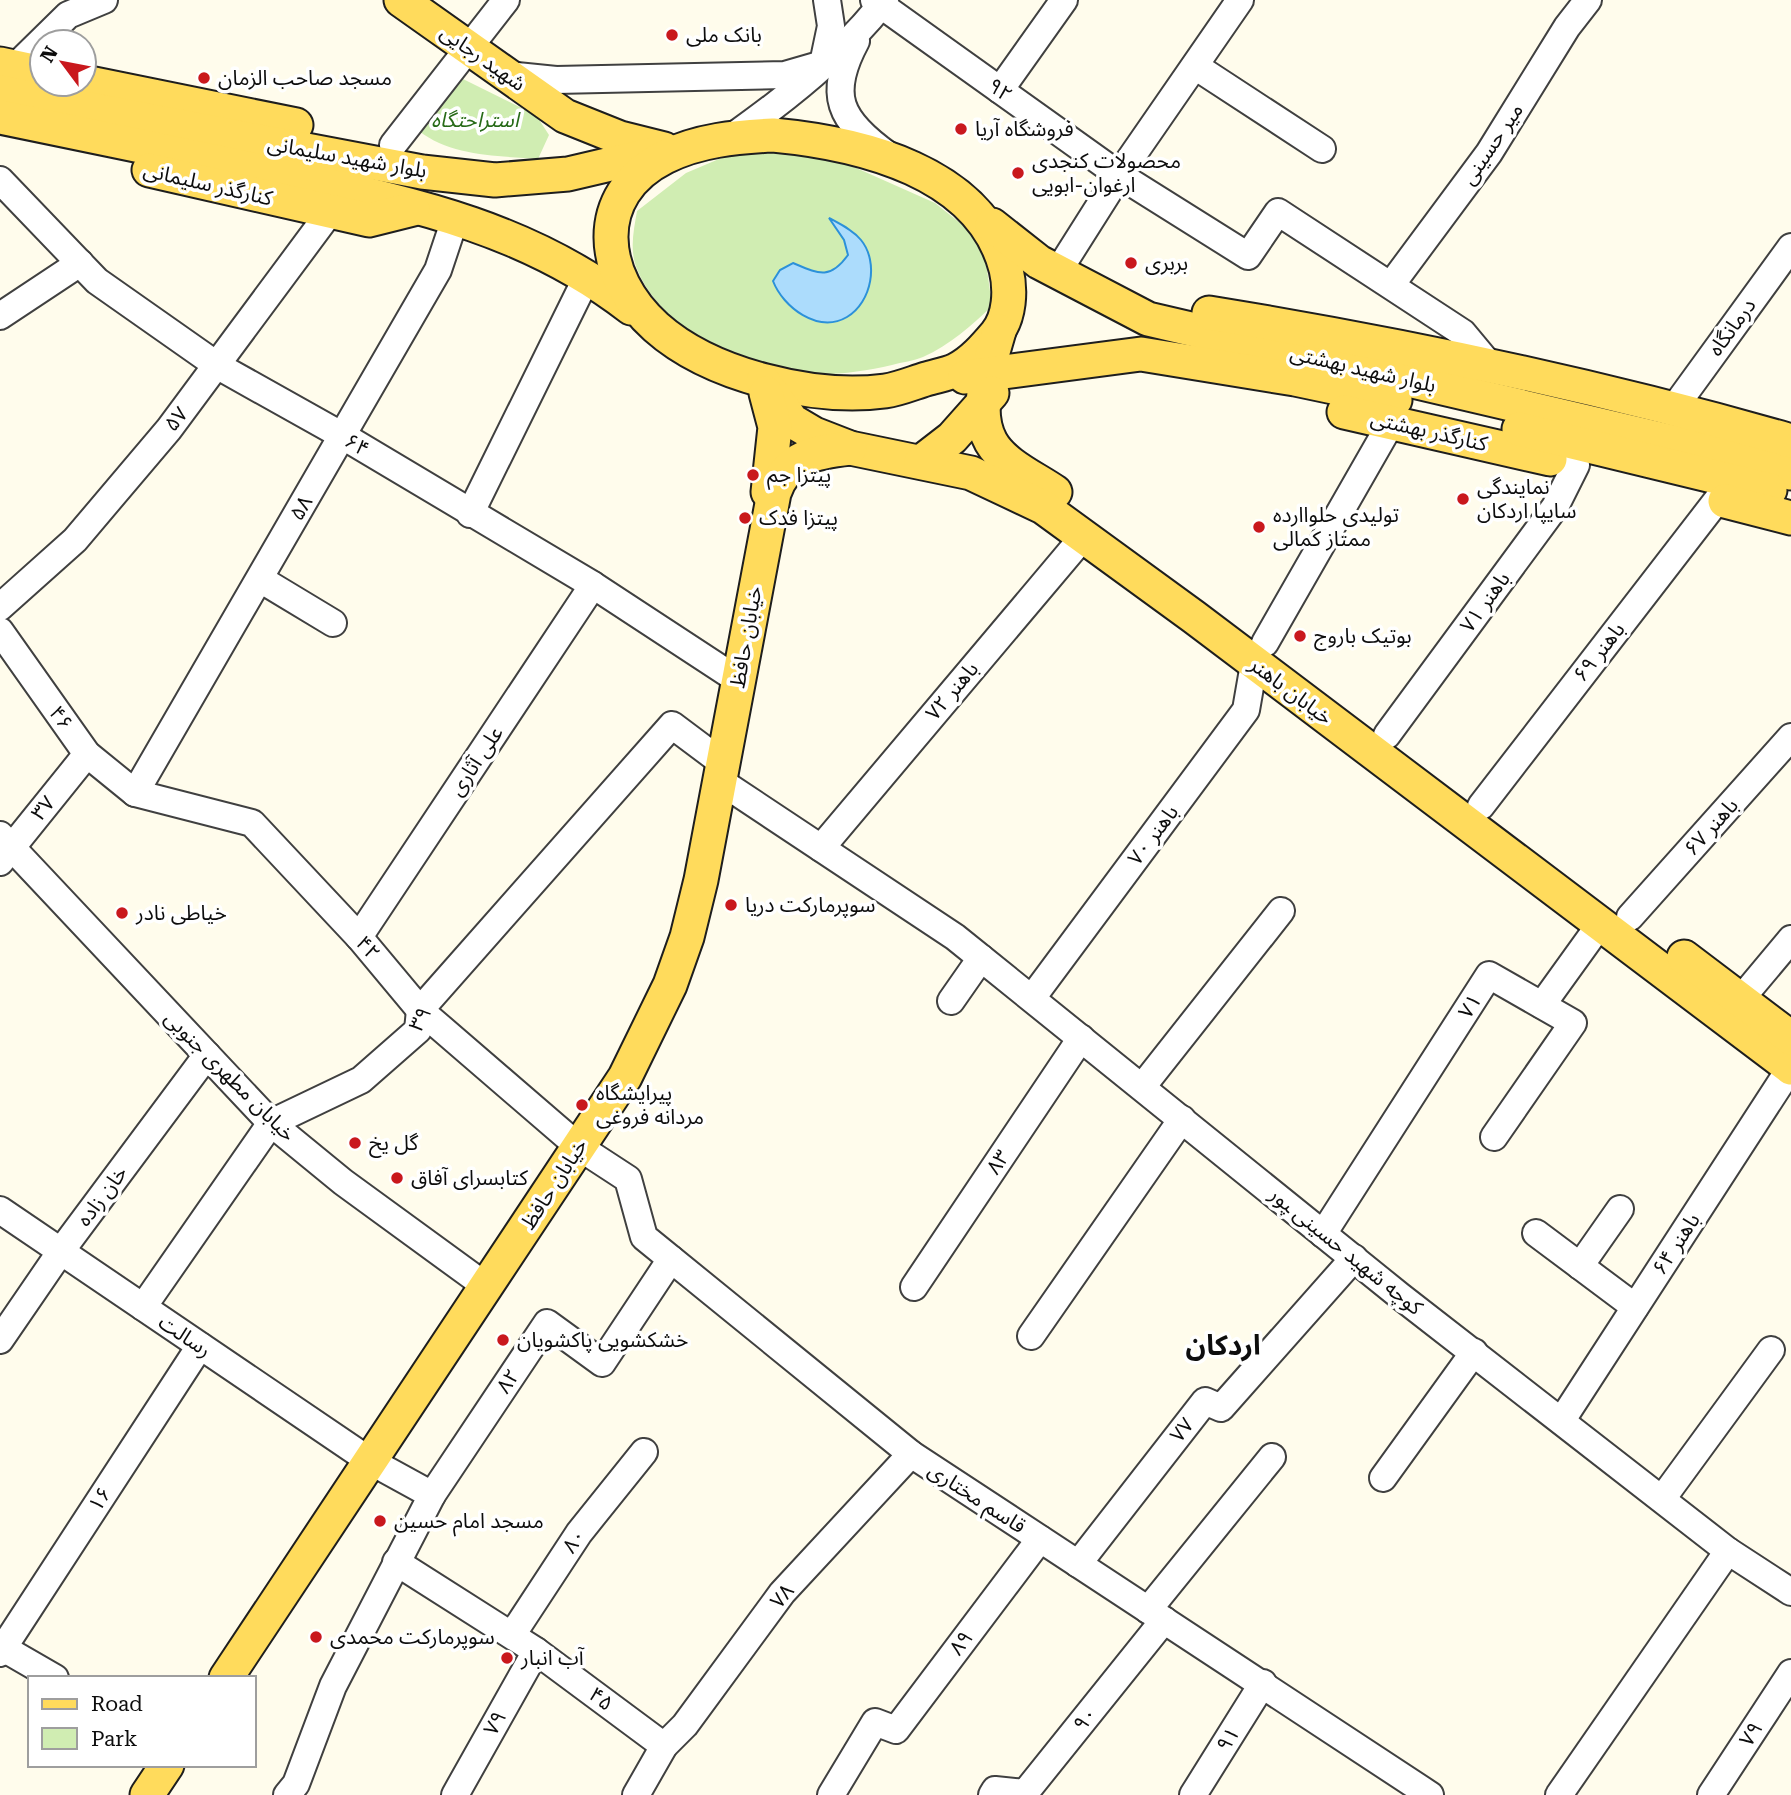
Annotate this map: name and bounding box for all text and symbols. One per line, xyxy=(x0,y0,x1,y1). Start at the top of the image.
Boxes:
street label: شهید رجایی xyxy=(436,20,530,96)
place label: بانک ملی xyxy=(686,23,762,47)
marker: بانک ملی xyxy=(664,27,680,43)
north arrow xyxy=(28,28,98,98)
text: N xyxy=(35,42,63,67)
place label: مسجد صاحب الزمان xyxy=(218,66,392,90)
marker: مسجد صاحب الزمان xyxy=(196,70,212,86)
street label: ۹۲ xyxy=(983,73,1017,107)
street label: میر حسینی xyxy=(1456,99,1528,189)
park label: استراحتگاه xyxy=(431,108,521,132)
place label: فروشگاه آریا xyxy=(975,117,1074,141)
marker: فروشگاه آریا xyxy=(953,121,969,137)
street label: بلوار شهید سلیمانی xyxy=(266,131,428,183)
place label: محصولات کنجدی ارغوان-ابویی xyxy=(1032,149,1181,197)
street label: کنارگذر سلیمانی xyxy=(141,158,275,211)
marker: محصولات کنجدی ارغوان-ابویی xyxy=(1010,165,1026,181)
place label: بربری xyxy=(1145,251,1188,275)
marker: بربری xyxy=(1123,255,1139,271)
street label: درمانگاه xyxy=(1703,294,1761,360)
street label: بلوار شهید بهشتی xyxy=(1288,341,1438,397)
street label: ۵۷ xyxy=(159,402,193,436)
street label: کنارگذر بهشتی xyxy=(1368,406,1490,456)
street label: ۶۴ xyxy=(341,429,373,461)
place label: پیتزا جم xyxy=(767,463,831,490)
marker: پیتزا جم xyxy=(745,467,761,483)
place label: نمایندگی سایپا اردکان xyxy=(1477,475,1576,524)
marker: نمایندگی سایپا اردکان xyxy=(1455,491,1471,507)
street label: ۵۸ xyxy=(285,492,317,524)
place label: تولیدی حلواارده ممتاز کمالی xyxy=(1273,503,1399,551)
place label: پیتزا فدک xyxy=(759,506,838,531)
marker: پیتزا فدک xyxy=(737,510,753,526)
marker: تولیدی حلواارده ممتاز کمالی xyxy=(1251,519,1267,535)
street label: باهنر ۷۱ xyxy=(1455,567,1515,637)
street label: خیابان حافظ xyxy=(725,584,767,690)
street label: باهنر ۶۹ xyxy=(1568,618,1630,686)
place label: بوتیک باروج xyxy=(1314,624,1412,651)
marker: بوتیک باروج xyxy=(1292,628,1308,644)
street label: خیابان باهنر xyxy=(1244,652,1337,730)
street label: باهنر ۷۲ xyxy=(921,657,983,725)
street label: ۴۶ xyxy=(44,701,78,735)
street label: علی آثاری xyxy=(444,722,508,800)
street label: ۳۷ xyxy=(26,791,60,825)
street label: باهنر ۶۷ xyxy=(1679,793,1743,861)
street label: باهنر ۷۰ xyxy=(1123,800,1183,870)
place label: سوپرمارکت دریا xyxy=(745,893,876,918)
marker: سوپرمارکت دریا xyxy=(723,897,739,913)
place label: خیاطی نادر xyxy=(135,901,227,925)
marker: خیاطی نادر xyxy=(114,905,130,921)
street label: ۴۲ xyxy=(351,931,385,965)
street label: ۷۱ xyxy=(1453,989,1487,1023)
street label: ۳۹ xyxy=(404,1003,436,1035)
street label: خیابان مطهری جنوبی xyxy=(160,1006,300,1146)
place label: پیرایشگاه مردانه فروغی xyxy=(596,1081,704,1129)
marker: پیرایشگاه مردانه فروغی xyxy=(574,1097,590,1113)
place label: گل یخ xyxy=(369,1131,419,1158)
street label: خیابان حافظ xyxy=(516,1134,592,1234)
marker: گل یخ xyxy=(347,1135,363,1151)
street label: ۸۳ xyxy=(981,1145,1015,1179)
street label: خان زاده xyxy=(72,1161,132,1231)
place label: کتابسرای آفاق xyxy=(411,1166,528,1190)
marker: کتابسرای آفاق xyxy=(389,1170,405,1186)
street label: کوچه شهید حسینی ‍پور xyxy=(1263,1181,1427,1321)
street label: باهنر ۶۴ xyxy=(1647,1209,1705,1279)
street label: رسالت xyxy=(154,1310,216,1362)
place label: خشکشویی پاکشویان xyxy=(517,1328,688,1353)
district label: اردکان xyxy=(1185,1329,1261,1362)
marker: خشکشویی پاکشویان xyxy=(495,1332,511,1348)
street label: ۸۲ xyxy=(491,1364,525,1398)
street label: ۷۷ xyxy=(1165,1413,1199,1447)
street label: قاسم مختاری xyxy=(922,1458,1030,1541)
street label: ۱۶ xyxy=(83,1482,117,1516)
place label: مسجد امام حسین xyxy=(394,1509,544,1537)
marker: مسجد امام حسین xyxy=(372,1513,388,1529)
street label: ۸۰ xyxy=(557,1524,591,1558)
street label: ۷۸ xyxy=(765,1579,799,1613)
place label: سوپرمارکت محمدی xyxy=(330,1625,495,1650)
street label: ۸۹ xyxy=(944,1626,978,1660)
marker: سوپرمارکت محمدی xyxy=(308,1629,324,1645)
place label: آب انبار xyxy=(520,1646,585,1670)
marker: آب انبار xyxy=(499,1650,515,1666)
legend xyxy=(28,1676,256,1767)
street label: ۴۵ xyxy=(584,1682,618,1716)
text: Road xyxy=(91,1692,143,1716)
street label: ۹۰ xyxy=(1068,1702,1102,1736)
street label: ۷۹ xyxy=(479,1707,511,1739)
street label: ۷۹ xyxy=(1734,1717,1768,1751)
street label: ۹۱ xyxy=(1211,1722,1245,1756)
text: Park xyxy=(91,1727,137,1751)

